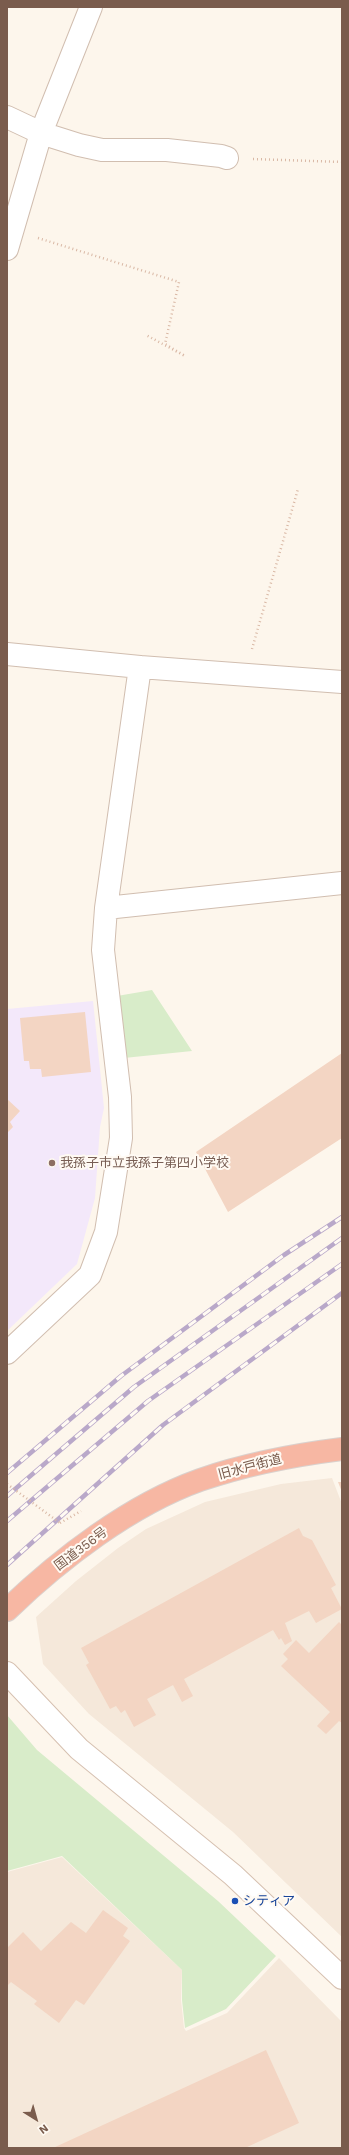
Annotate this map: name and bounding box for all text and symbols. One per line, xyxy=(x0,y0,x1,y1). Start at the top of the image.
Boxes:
place label: 我孫子市立我孫子第四小学校 xyxy=(60,1155,229,1171)
marker: 我孫子市立我孫子第四小学校 xyxy=(47,1158,57,1168)
street label: 旧水戸街道 xyxy=(217,1451,283,1483)
street label: 国道356号 xyxy=(52,1524,110,1574)
place label: シティア xyxy=(243,1893,295,1909)
marker: シティア xyxy=(230,1896,240,1906)
north arrow xyxy=(16,2099,56,2139)
text: N xyxy=(36,2121,51,2137)

